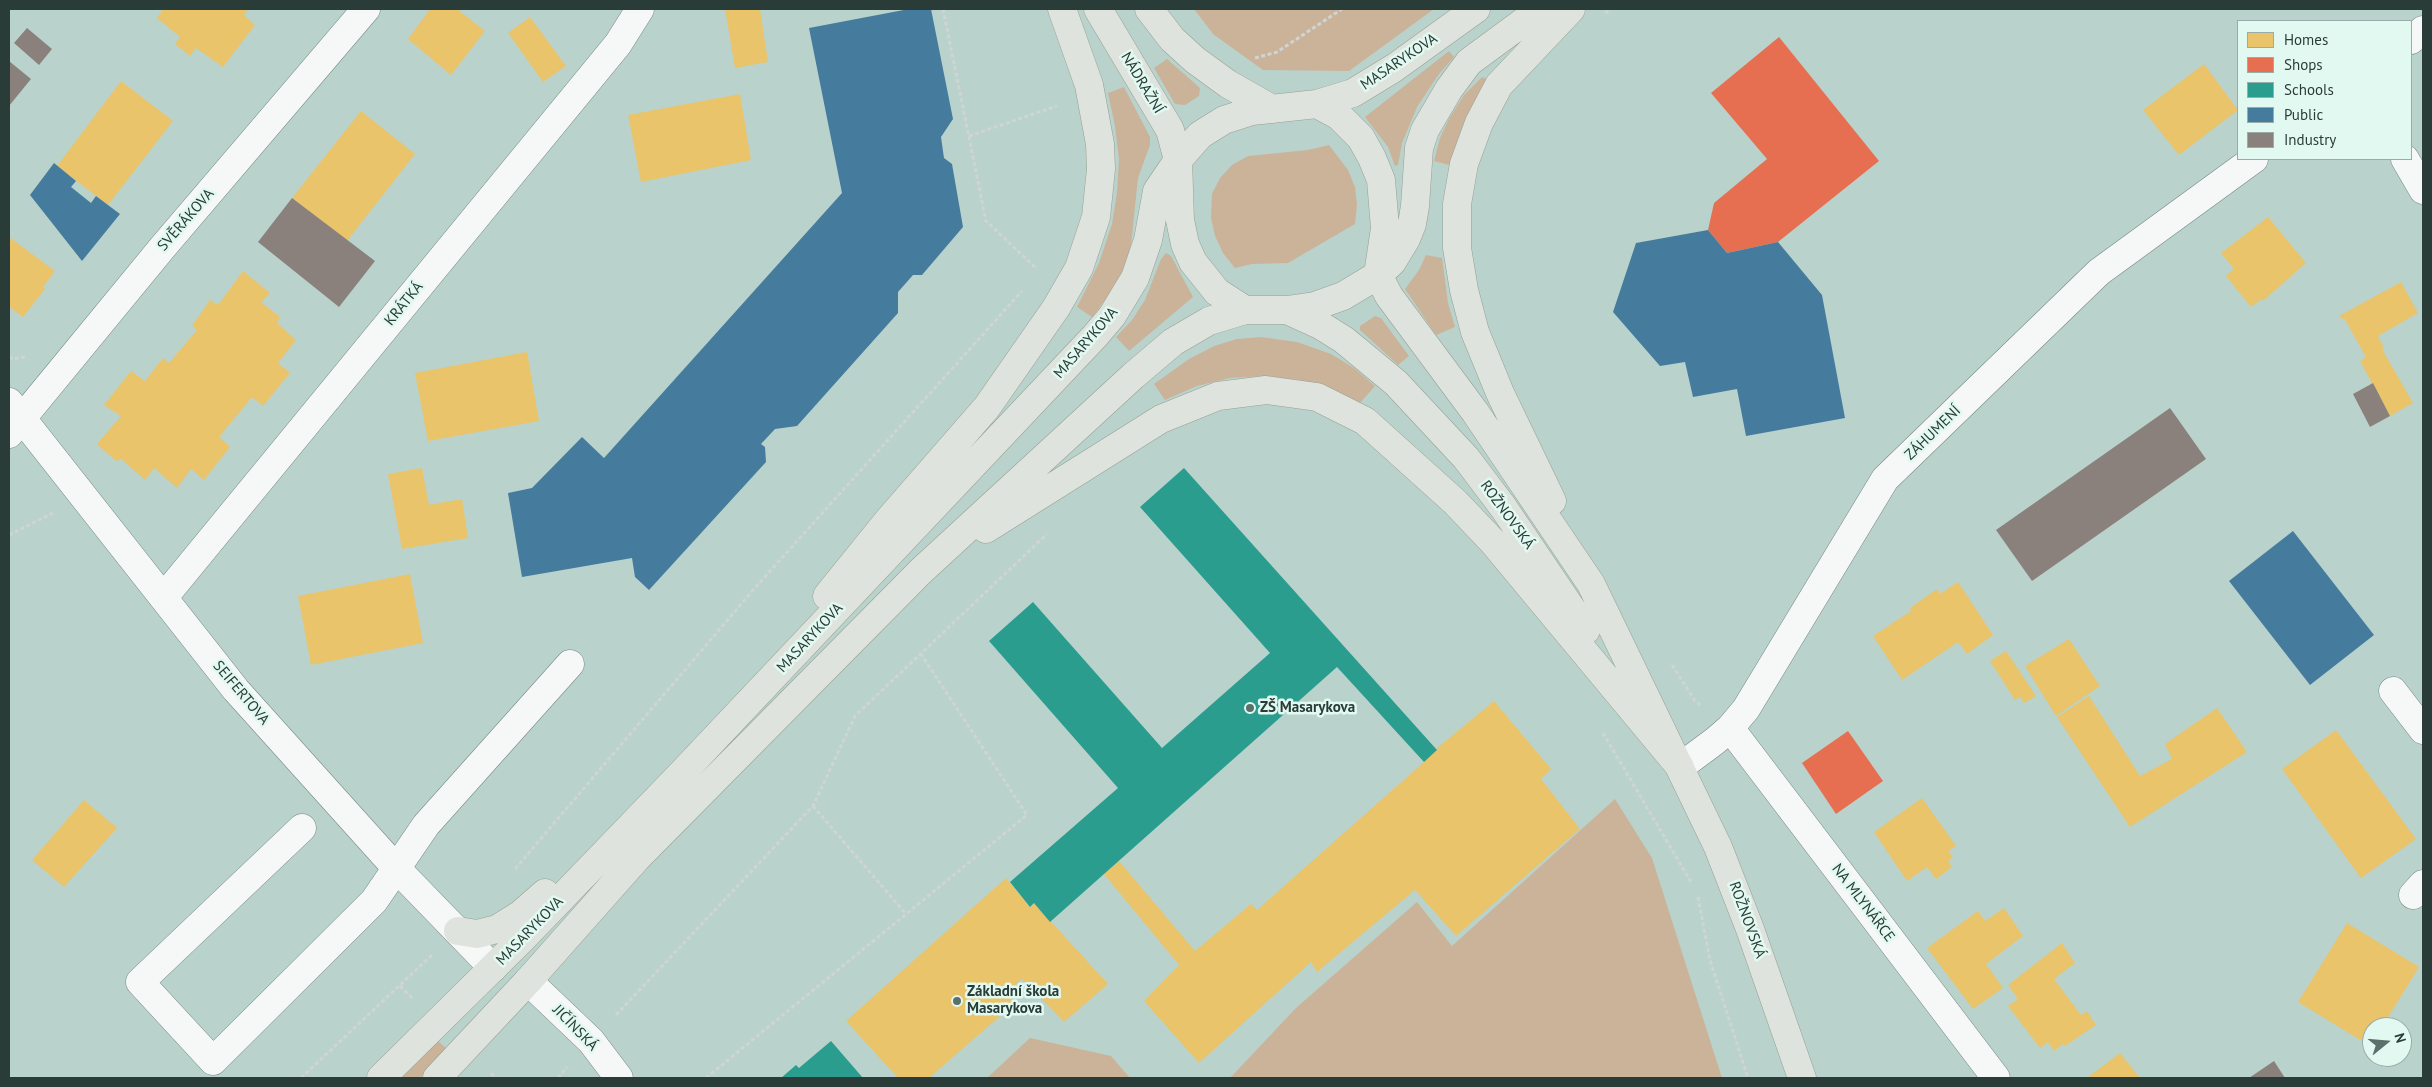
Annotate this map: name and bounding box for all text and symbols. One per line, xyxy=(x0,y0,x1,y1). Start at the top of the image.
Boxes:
legend xyxy=(2237,20,2412,160)
street label: MASARYKOVA xyxy=(1357,30,1441,94)
text: Homes xyxy=(2284,30,2328,49)
street label: NÁDRAŽNÍ xyxy=(1117,49,1167,117)
text: Shops xyxy=(2284,55,2323,74)
text: Schools xyxy=(2284,80,2334,99)
text: Public xyxy=(2284,105,2323,124)
text: Industry xyxy=(2284,130,2336,149)
street label: SVĚRÁKOVA xyxy=(154,185,218,255)
street label: KRÁTKÁ xyxy=(381,278,427,330)
street label: MASARYKOVA xyxy=(1050,304,1122,382)
street label: ZÁHUMENÍ xyxy=(1901,402,1965,464)
street label: ROŽNOVSKÁ xyxy=(1476,477,1538,553)
street label: MASARYKOVA xyxy=(773,599,847,677)
street label: SEIFERTOVA xyxy=(209,657,273,729)
place label: ZŠ Masarykova xyxy=(1260,699,1355,717)
marker: ZŠ Masarykova xyxy=(1244,702,1256,714)
street label: NA MLYNÁŘCE xyxy=(1828,860,1898,946)
street label: ROŽNOVSKÁ xyxy=(1725,879,1769,961)
street label: MASARYKOVA xyxy=(493,893,567,969)
place label: Základní škola Masarykova xyxy=(967,983,1059,1018)
marker: Základní škola Masarykova xyxy=(951,995,963,1007)
street label: JIČÍNSKÁ xyxy=(549,1001,601,1055)
north arrow xyxy=(2362,1017,2412,1067)
text: N xyxy=(2390,1031,2410,1045)

